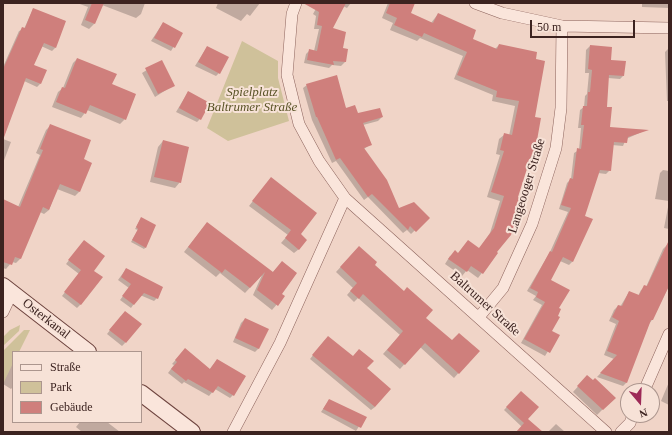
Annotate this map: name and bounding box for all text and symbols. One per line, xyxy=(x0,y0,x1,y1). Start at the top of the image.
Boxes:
scale bar xyxy=(532,12,637,38)
text: 50 m xyxy=(537,20,561,34)
park label: Spielplatz Baltrumer Straße xyxy=(207,85,297,116)
street label: Langeooger Straße xyxy=(505,137,549,235)
street label: Baltrumer Straße xyxy=(447,268,523,340)
street label: Osterkanal xyxy=(19,296,73,342)
legend xyxy=(12,351,142,423)
text: Straße xyxy=(50,360,81,374)
text: Park xyxy=(50,380,72,394)
north arrow xyxy=(620,383,660,423)
text: Gebäude xyxy=(50,400,93,414)
text: N xyxy=(638,406,649,420)

